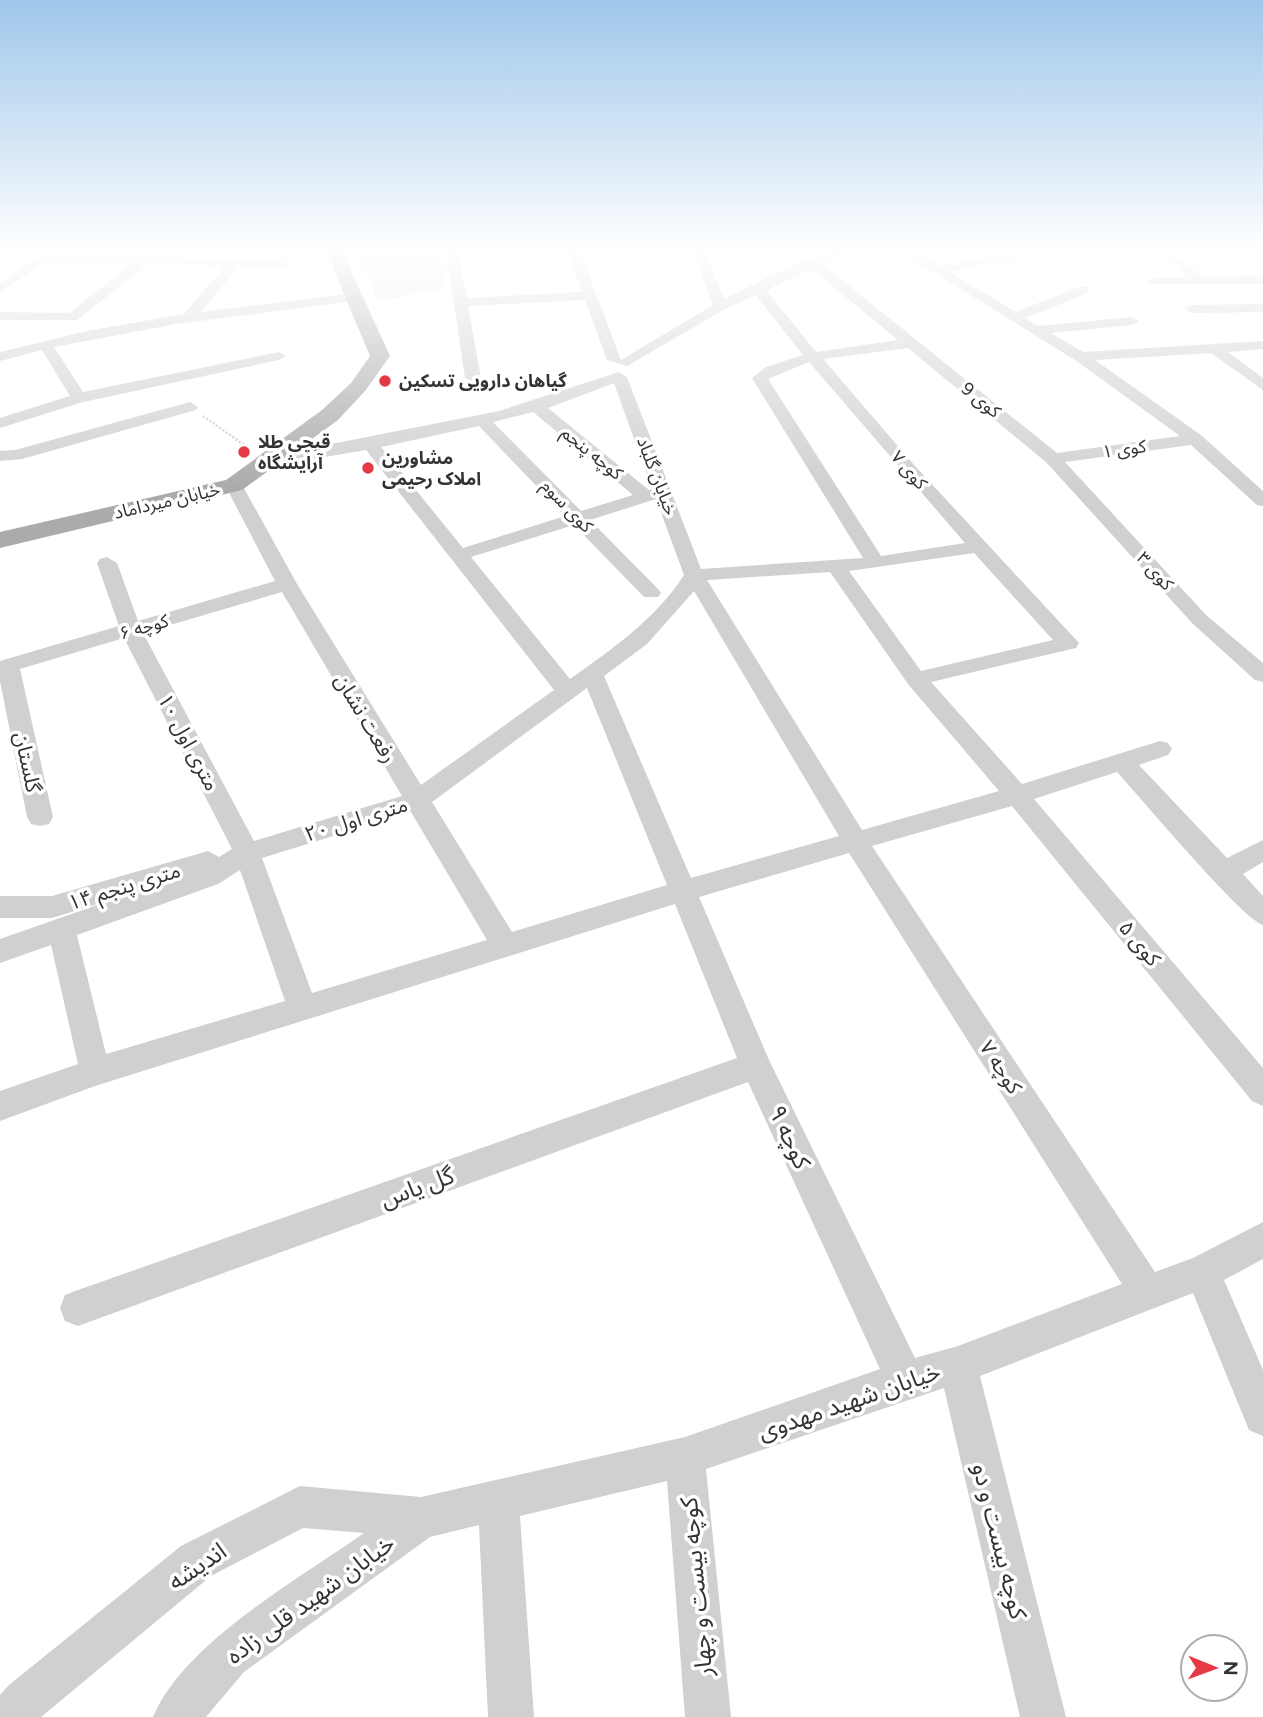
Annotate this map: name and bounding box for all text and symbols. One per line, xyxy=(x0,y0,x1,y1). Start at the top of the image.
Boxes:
place label: گیاهان دارویی تسکین xyxy=(399,370,567,392)
marker: گیاهان دارویی تسکین xyxy=(377,373,393,389)
street label: کوی 9 xyxy=(957,378,1006,423)
street label: کوچه پنجم xyxy=(556,422,628,486)
place label: قیچی طلا آرایشگاه xyxy=(258,431,330,474)
street label: خیابان گلباد xyxy=(632,434,682,518)
street label: کوی ۱ xyxy=(1101,435,1148,463)
marker: قیچی طلا آرایشگاه xyxy=(236,444,252,460)
street label: کوی ۷ xyxy=(886,446,932,494)
place label: مشاورین املاک رحیمی xyxy=(382,447,481,490)
marker: مشاورین املاک رحیمی xyxy=(360,460,376,476)
street label: کوی سوم xyxy=(534,475,598,540)
street label: خیابان میرداماد xyxy=(112,478,222,524)
street label: کوی ۳ xyxy=(1132,547,1178,595)
street label: کوچه ۶ xyxy=(117,609,172,645)
street label: رفعت نشان xyxy=(330,669,402,767)
street label: ۱۰ متری اول xyxy=(153,689,225,795)
street label: گلستان xyxy=(9,729,47,795)
street label: ۲۰ متری اول xyxy=(301,791,411,847)
street label: ۱۴ متری پنجم xyxy=(65,857,184,918)
street label: کوی ۵ xyxy=(1114,915,1166,971)
street label: کوچه ۷ xyxy=(974,1036,1028,1099)
street label: کوچه ۹ xyxy=(762,1101,818,1175)
street label: گل یاس xyxy=(376,1160,459,1214)
street label: خیابان شهید مهدوی xyxy=(754,1356,944,1446)
street label: کوچه بیست و دو xyxy=(966,1460,1034,1623)
street label: کوچه بیست و چهار xyxy=(674,1495,719,1679)
street label: خیابان شهید قلی زاده xyxy=(220,1528,400,1670)
street label: اندیشه xyxy=(162,1536,232,1596)
north arrow xyxy=(1179,1633,1249,1703)
text: N xyxy=(1219,1661,1242,1676)

